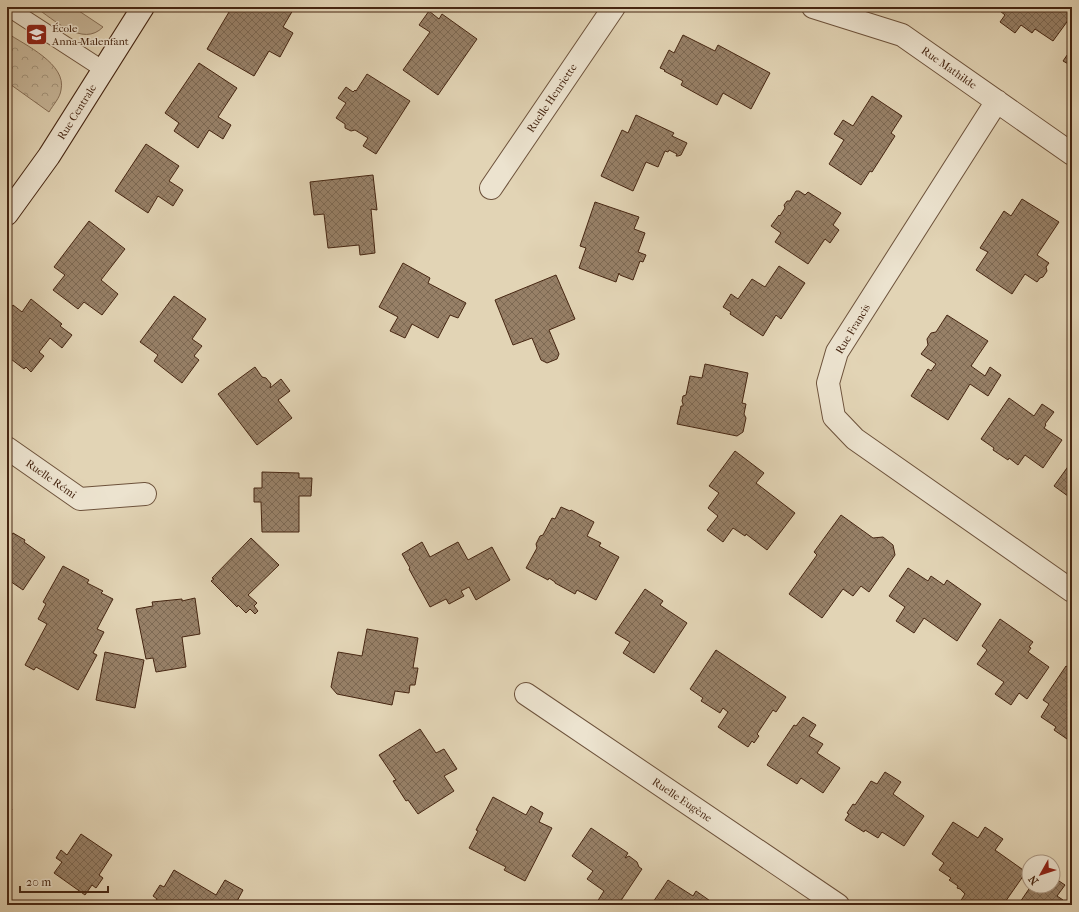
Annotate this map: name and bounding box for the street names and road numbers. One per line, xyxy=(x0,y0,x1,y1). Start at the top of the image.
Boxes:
street label: Rue Mathilde xyxy=(919,44,980,92)
street label: Ruelle Henriette xyxy=(524,61,580,135)
street label: Rue Centrale xyxy=(55,81,100,142)
street label: Rue Francis xyxy=(833,302,873,356)
street label: Ruelle Rémi xyxy=(23,457,79,502)
street label: Ruelle Eugène xyxy=(650,775,715,825)

